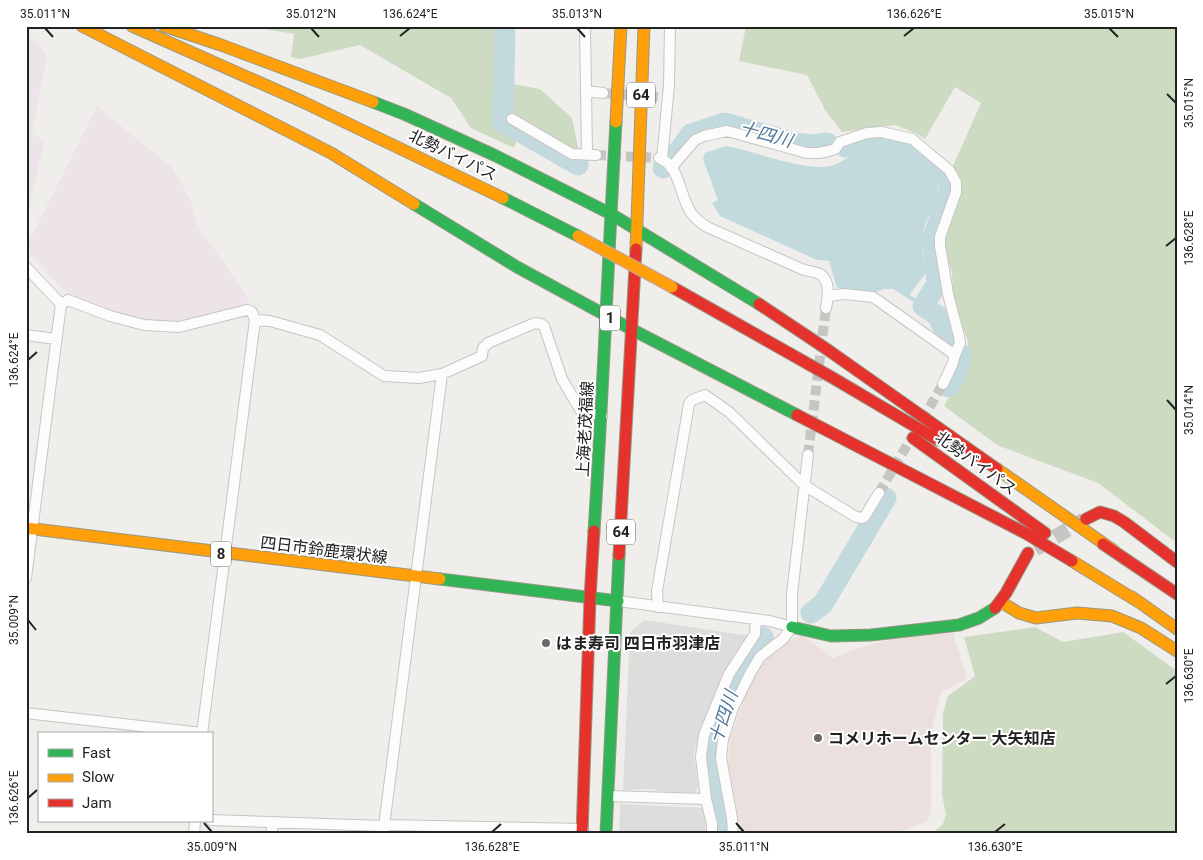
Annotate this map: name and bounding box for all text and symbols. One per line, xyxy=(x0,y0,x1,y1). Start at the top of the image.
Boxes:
text: 35.011°N xyxy=(20,7,70,21)
text: 35.012°N xyxy=(286,7,336,21)
text: 136.624°E xyxy=(383,7,438,21)
text: 35.013°N xyxy=(552,7,602,21)
text: 136.626°E xyxy=(887,7,942,21)
text: 35.015°N xyxy=(1084,7,1134,21)
text: 35.015°N xyxy=(1182,78,1196,128)
road number: 64 xyxy=(627,82,655,108)
water label: 十四川 xyxy=(737,117,797,152)
street label: 北勢バイパス xyxy=(406,125,500,185)
text: 136.628°E xyxy=(1182,210,1196,265)
road number: 1 xyxy=(600,306,620,330)
text: 136.624°E xyxy=(7,332,21,387)
street label: 上海老茂福線 xyxy=(573,381,597,477)
text: 35.014°N xyxy=(1182,385,1196,435)
street label: 北勢バイパス xyxy=(932,427,1020,499)
road number: 64 xyxy=(607,520,635,544)
street label: 四日市鈴鹿環状線 xyxy=(259,533,389,567)
road number: 8 xyxy=(211,542,231,566)
text: 35.009°N xyxy=(7,595,21,645)
place label: はま寿司 四日市羽津店 xyxy=(556,634,720,653)
marker: はま寿司 四日市羽津店 xyxy=(540,637,552,649)
text: 136.630°E xyxy=(1182,648,1196,703)
water label: 十四川 xyxy=(705,686,742,746)
place label: コメリホームセンター 大矢知店 xyxy=(828,729,1056,748)
legend xyxy=(38,732,212,822)
marker: コメリホームセンター 大矢知店 xyxy=(812,732,824,744)
text: Fast xyxy=(82,744,111,762)
text: Slow xyxy=(82,768,114,786)
text: 136.626°E xyxy=(7,770,21,825)
text: Jam xyxy=(82,794,112,812)
text: 35.009°N xyxy=(187,840,237,854)
text: 136.628°E xyxy=(465,840,520,854)
text: 35.011°N xyxy=(719,840,769,854)
text: 136.630°E xyxy=(968,840,1023,854)

